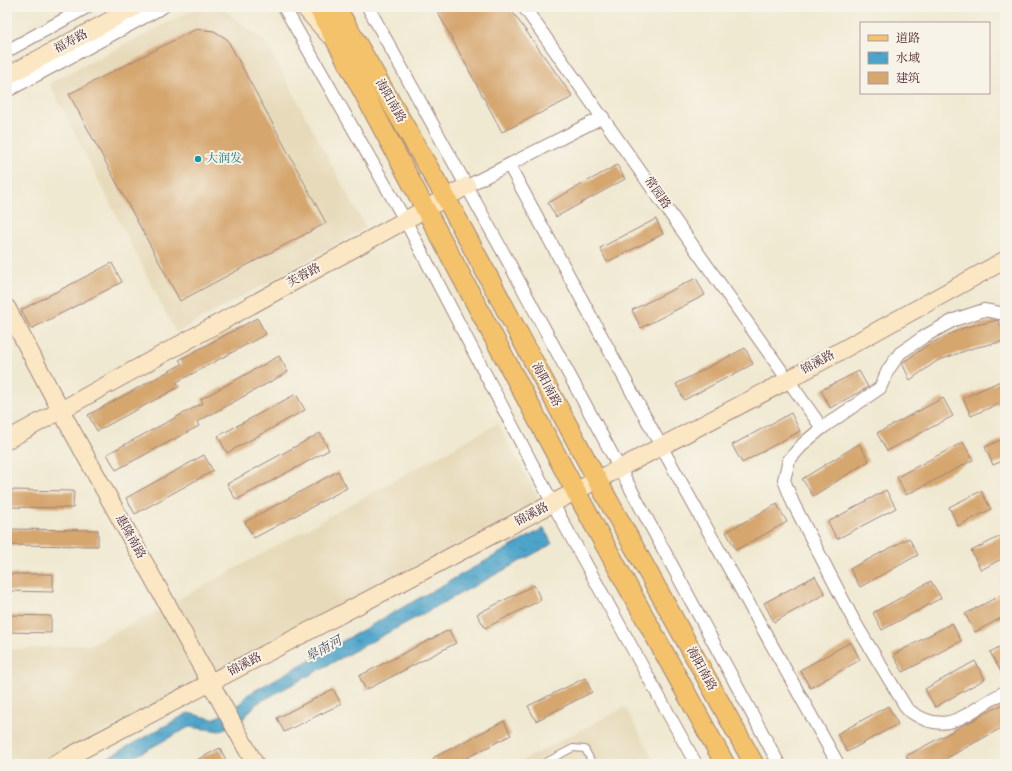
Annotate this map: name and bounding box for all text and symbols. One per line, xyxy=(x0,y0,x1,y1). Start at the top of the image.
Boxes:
legend xyxy=(860,22,990,94)
street label: 福寿路 xyxy=(51,26,91,58)
text: 道路 xyxy=(896,30,920,48)
text: 水域 xyxy=(896,50,920,68)
text: 建筑 xyxy=(896,70,920,88)
street label: 海阳南路 xyxy=(370,76,410,126)
place label: 大润发 xyxy=(206,150,242,168)
marker: 大润发 xyxy=(193,154,203,164)
street label: 常园路 xyxy=(639,173,675,213)
street label: 芙蓉路 xyxy=(284,259,324,293)
street label: 锦溪路 xyxy=(798,346,838,380)
street label: 海阳南路 xyxy=(527,360,565,410)
street label: 锦溪路 xyxy=(512,499,552,531)
street label: 惠隆南路 xyxy=(110,512,150,562)
water label: 皋南河 xyxy=(303,632,347,667)
street label: 海阳南路 xyxy=(681,644,721,694)
street label: 锦溪路 xyxy=(225,649,265,681)

